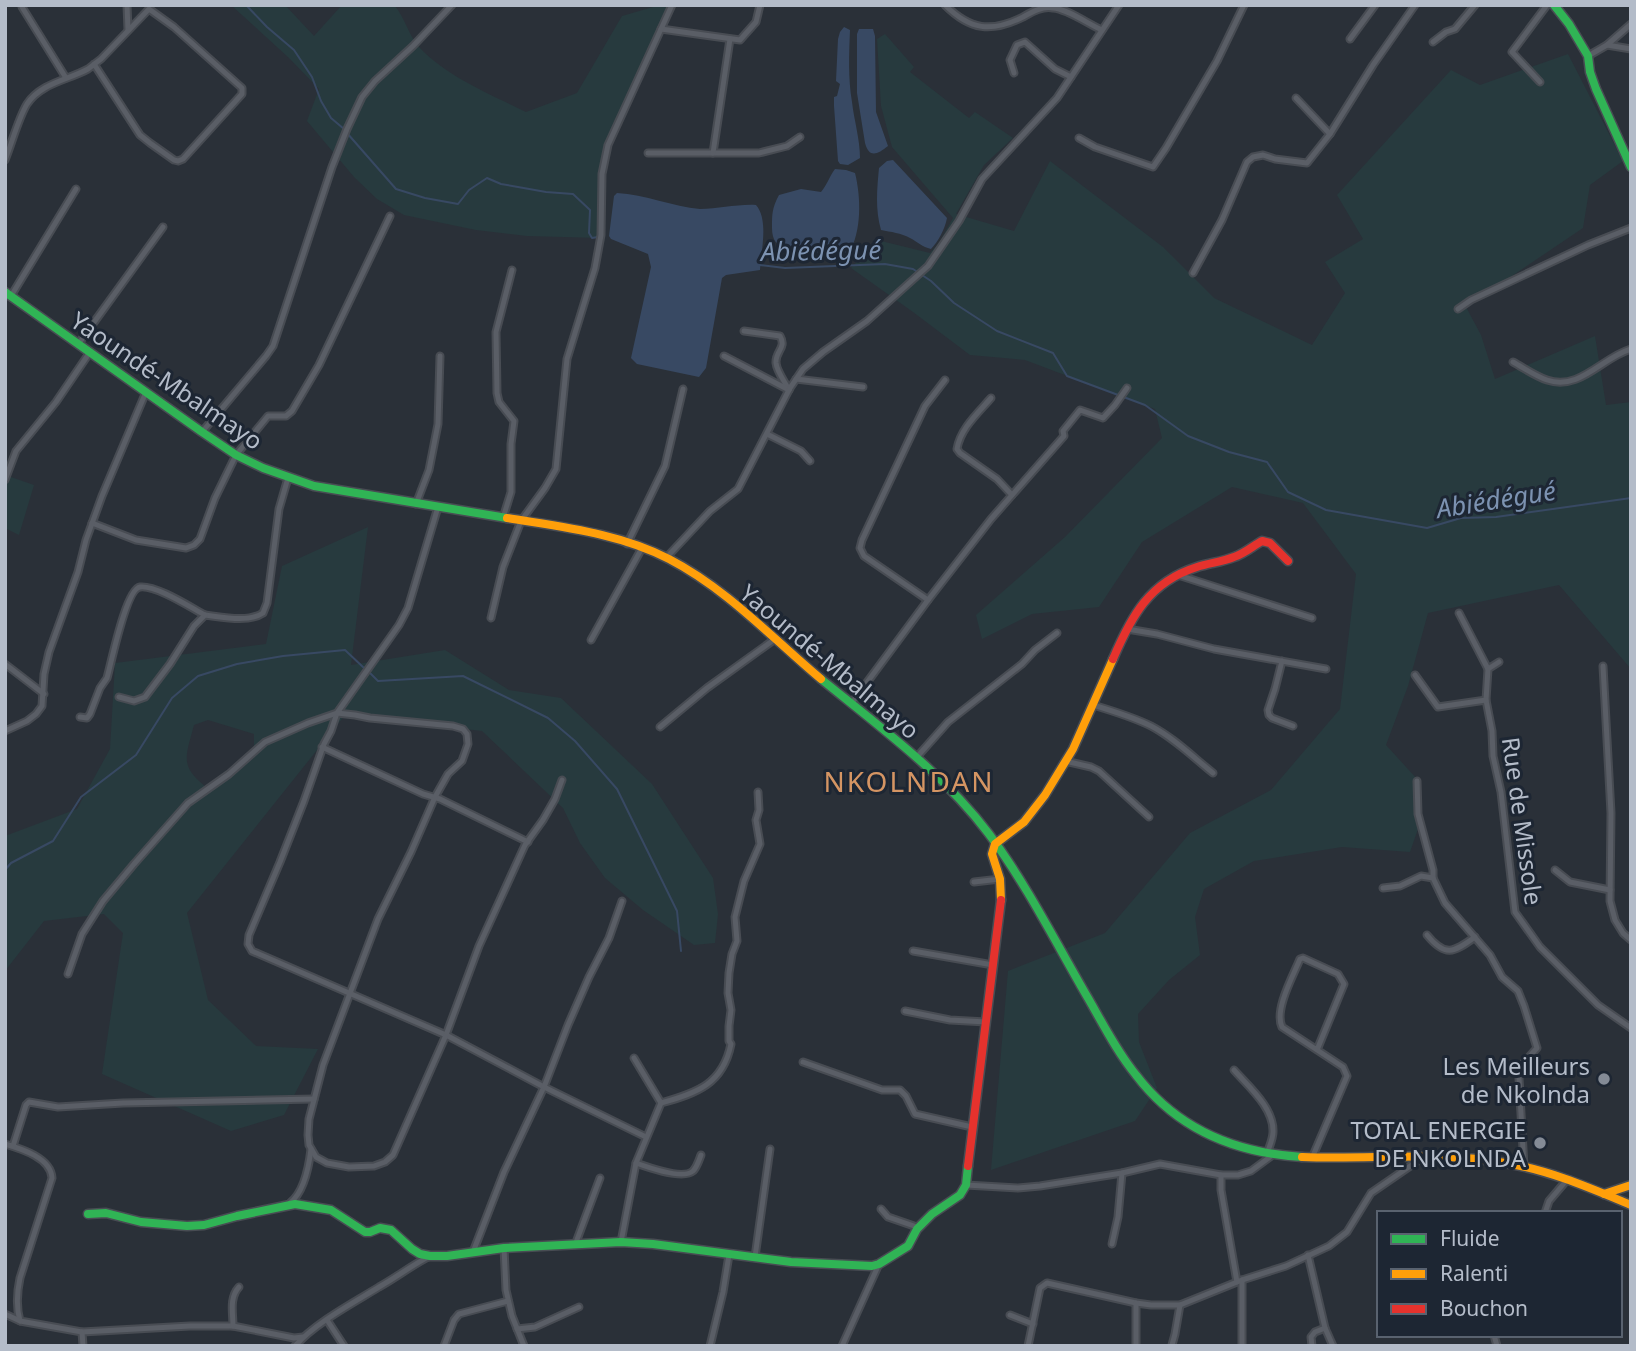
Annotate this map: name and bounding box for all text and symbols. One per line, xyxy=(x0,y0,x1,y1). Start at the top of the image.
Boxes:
water label: Abiédégué xyxy=(758,231,882,269)
street label: Yaoundé-Mbalmayo xyxy=(65,303,269,457)
water label: Abiédégué xyxy=(1432,472,1558,527)
street label: Yaoundé-Mbalmayo xyxy=(733,576,927,746)
street label: Rue de Missole xyxy=(1495,735,1551,907)
district label: NKOLNDAN xyxy=(824,762,994,800)
place label: Les Meilleurs de Nkolnda xyxy=(1442,1049,1590,1110)
marker: Les Meilleurs de Nkolnda xyxy=(1596,1071,1612,1087)
place label: TOTAL ENERGIE DE NKOLNDA xyxy=(1350,1113,1527,1174)
marker: TOTAL ENERGIE DE NKOLNDA xyxy=(1532,1135,1548,1151)
legend xyxy=(1377,1211,1622,1337)
text: Fluide xyxy=(1440,1224,1499,1252)
text: Ralenti xyxy=(1440,1259,1508,1287)
text: Bouchon xyxy=(1440,1294,1528,1322)

